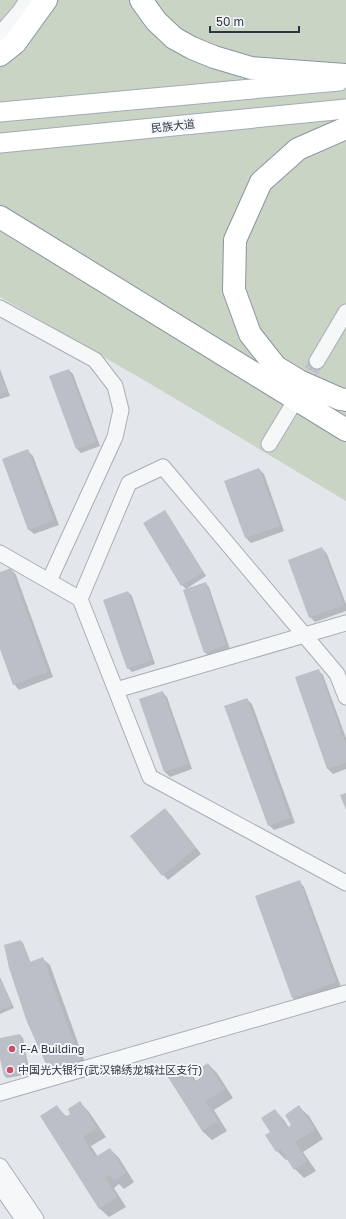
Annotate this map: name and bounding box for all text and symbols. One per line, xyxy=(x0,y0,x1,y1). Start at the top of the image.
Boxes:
scale bar xyxy=(210,8,299,34)
text: 50 m xyxy=(216,14,244,29)
street label: 民族大道 xyxy=(150,117,196,134)
place label: F-A Building xyxy=(20,1042,84,1055)
marker: F-A Building xyxy=(7,1044,17,1054)
place label: 中国光大银行(武汉锦绣龙城社区支行) xyxy=(18,1063,202,1076)
marker: 中国光大银行(武汉锦绣龙城社区支行) xyxy=(5,1065,15,1075)

